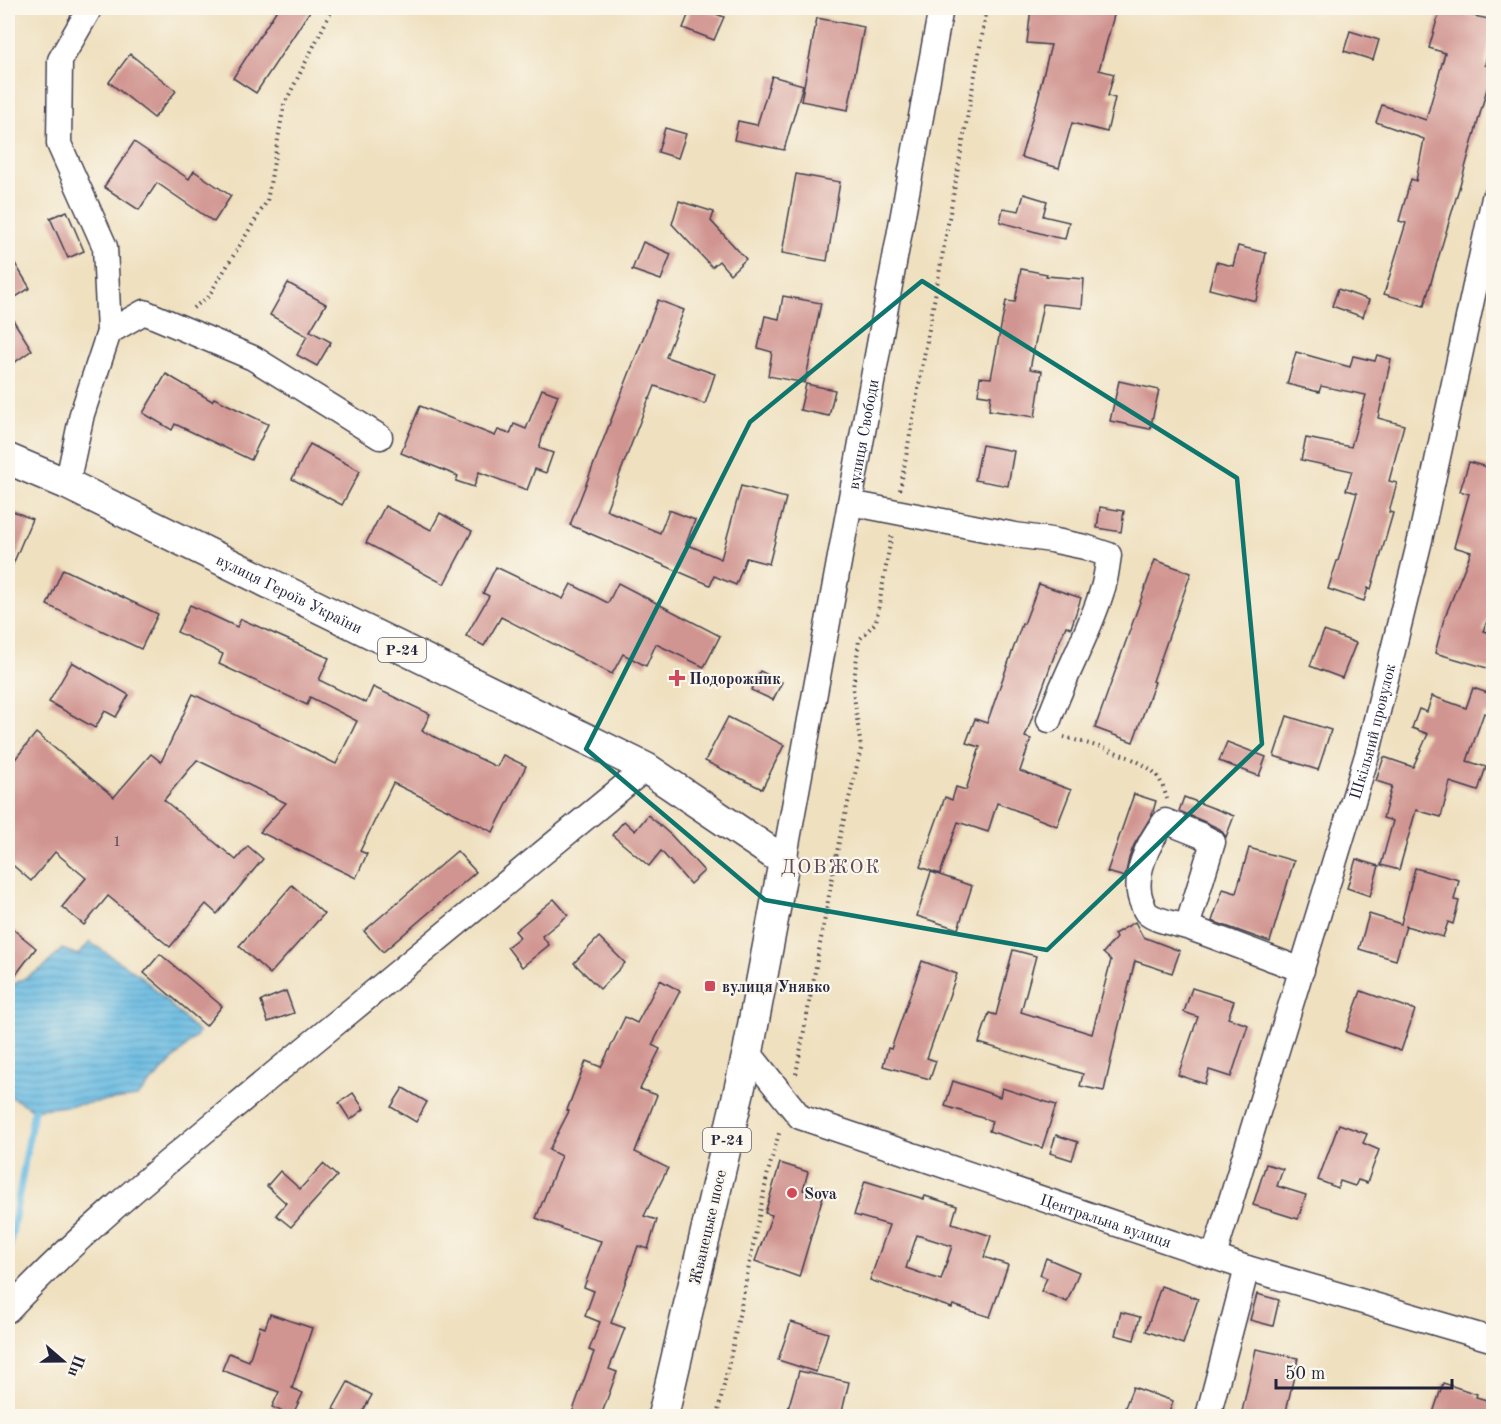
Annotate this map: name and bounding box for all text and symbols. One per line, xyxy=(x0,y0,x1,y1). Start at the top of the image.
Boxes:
street label: вулиця Свободи xyxy=(847,378,883,491)
street label: вулиця Героїв України xyxy=(213,553,364,637)
road number: Р-24 xyxy=(378,638,426,662)
street label: Шкільний провулок xyxy=(1348,662,1399,802)
marker: Подорожник xyxy=(670,671,684,685)
place label: Подорожник xyxy=(689,672,781,688)
house number: 1 xyxy=(113,835,121,849)
district label: ДОВЖОК xyxy=(781,858,881,878)
marker: вулиця Унявко xyxy=(703,979,717,993)
place label: вулиця Унявко xyxy=(722,980,830,996)
road number: Р-24 xyxy=(703,1128,751,1152)
street label: Жванецьке шосе xyxy=(688,1168,730,1287)
marker: Sova xyxy=(785,1186,799,1200)
place label: Sova xyxy=(804,1187,837,1203)
street label: Центральна вулиця xyxy=(1037,1193,1173,1252)
north arrow xyxy=(33,1331,93,1391)
text: Пн xyxy=(64,1352,87,1379)
scale bar xyxy=(1276,1352,1452,1390)
text: 50 m xyxy=(1285,1365,1325,1383)

